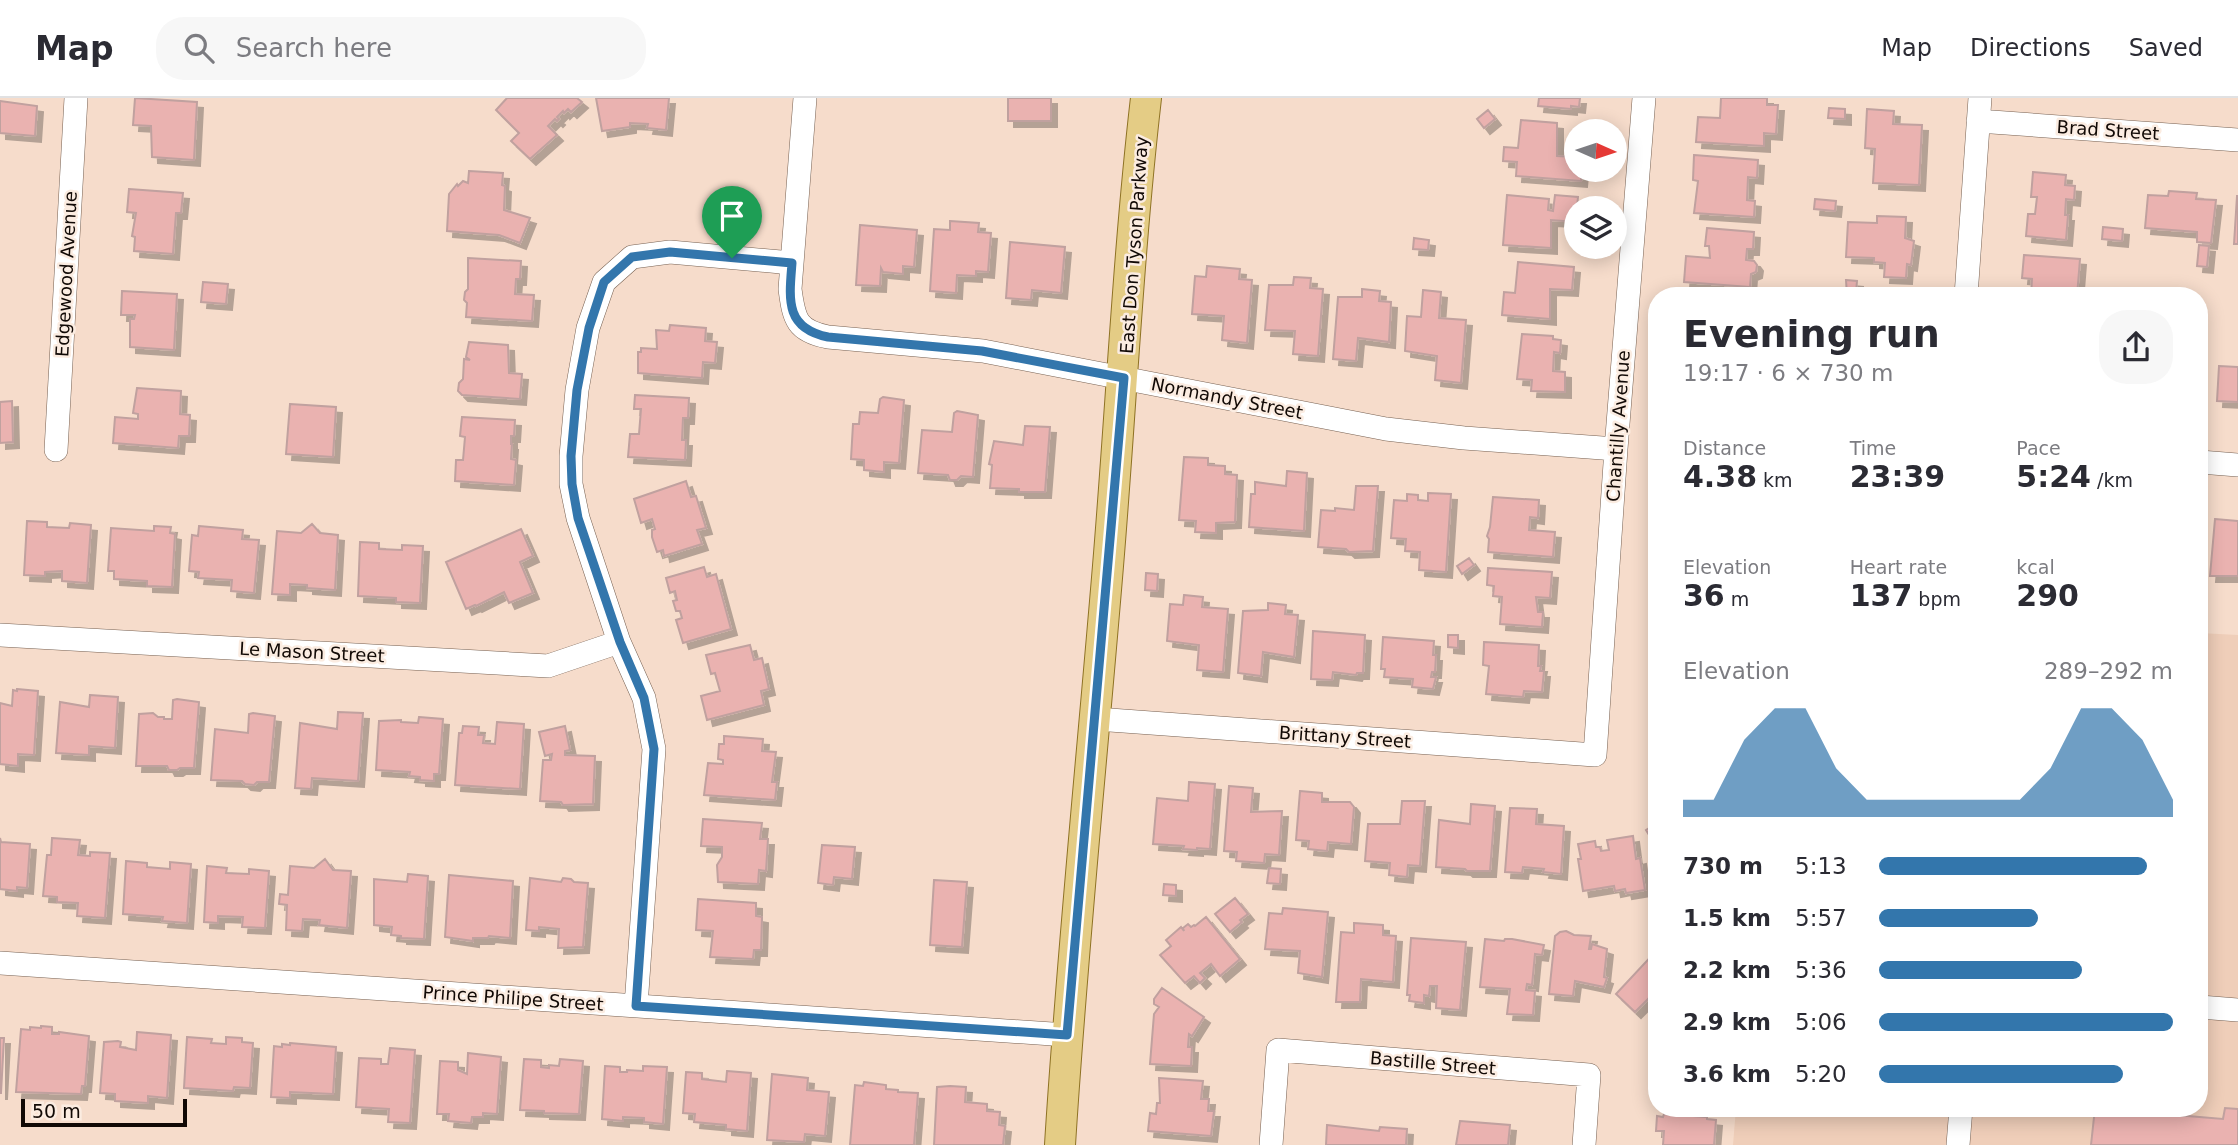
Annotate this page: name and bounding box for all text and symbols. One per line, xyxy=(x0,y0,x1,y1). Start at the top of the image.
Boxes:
search box xyxy=(156,17,646,80)
text: Map xyxy=(35,29,114,68)
icon: search xyxy=(180,29,218,67)
text: Search here xyxy=(236,33,392,63)
text: Map xyxy=(1881,34,1932,62)
text: Directions xyxy=(1970,34,2091,62)
text: Saved xyxy=(2129,34,2203,62)
street label: Brad Street xyxy=(2056,116,2160,144)
north arrow xyxy=(1564,119,1628,182)
map controls xyxy=(1564,119,1627,259)
street label: East Don Tyson Parkway xyxy=(1116,135,1152,355)
pin xyxy=(702,186,762,258)
street label: Edgewood Avenue xyxy=(51,191,81,357)
button: layers xyxy=(1564,196,1627,259)
icon: arrive xyxy=(713,197,751,235)
button: share xyxy=(2099,310,2173,384)
text: Evening run xyxy=(1683,312,1940,356)
street label: Chantilly Avenue xyxy=(1602,350,1634,502)
text: 19:17 · 6 × 730 m xyxy=(1683,360,1893,386)
street label: Normandy Street xyxy=(1149,373,1305,423)
text: Distance xyxy=(1683,437,1766,459)
text: Time xyxy=(1850,437,1896,459)
text: Pace xyxy=(2016,437,2061,459)
text: 4.38 xyxy=(1683,459,1757,494)
text: 23:39 xyxy=(1850,459,1945,494)
text: 5:24 xyxy=(2016,459,2091,494)
text: km xyxy=(1757,469,1793,491)
text: /km xyxy=(2091,469,2133,491)
text: Elevation xyxy=(1683,556,1771,578)
text: Heart rate xyxy=(1850,556,1947,578)
text: kcal xyxy=(2016,556,2055,578)
text: 36 xyxy=(1683,578,1725,613)
text: 137 xyxy=(1850,578,1912,613)
text: 290 xyxy=(2016,578,2079,613)
text: m xyxy=(1725,588,1749,610)
text: bpm xyxy=(1912,588,1961,610)
street label: Le Mason Street xyxy=(239,638,385,666)
text: Elevation xyxy=(1683,658,1790,684)
text: 289–292 m xyxy=(2044,658,2173,684)
street label: Brittany Street xyxy=(1278,722,1412,752)
text: 730 m xyxy=(1683,853,1763,879)
text: 5:13 xyxy=(1795,853,1847,879)
text: 1.5 km xyxy=(1683,905,1771,931)
text: 5:57 xyxy=(1795,905,1847,931)
text: 2.2 km xyxy=(1683,957,1771,983)
text: 5:36 xyxy=(1795,957,1847,983)
street label: Prince Philipe Street xyxy=(422,981,604,1015)
text: 2.9 km xyxy=(1683,1009,1771,1035)
text: 5:06 xyxy=(1795,1009,1847,1035)
street label: Bastille Street xyxy=(1369,1047,1497,1079)
text: 3.6 km xyxy=(1683,1061,1771,1087)
text: 5:20 xyxy=(1795,1061,1847,1087)
scale bar xyxy=(21,1096,187,1128)
text: 50 m xyxy=(32,1100,81,1122)

